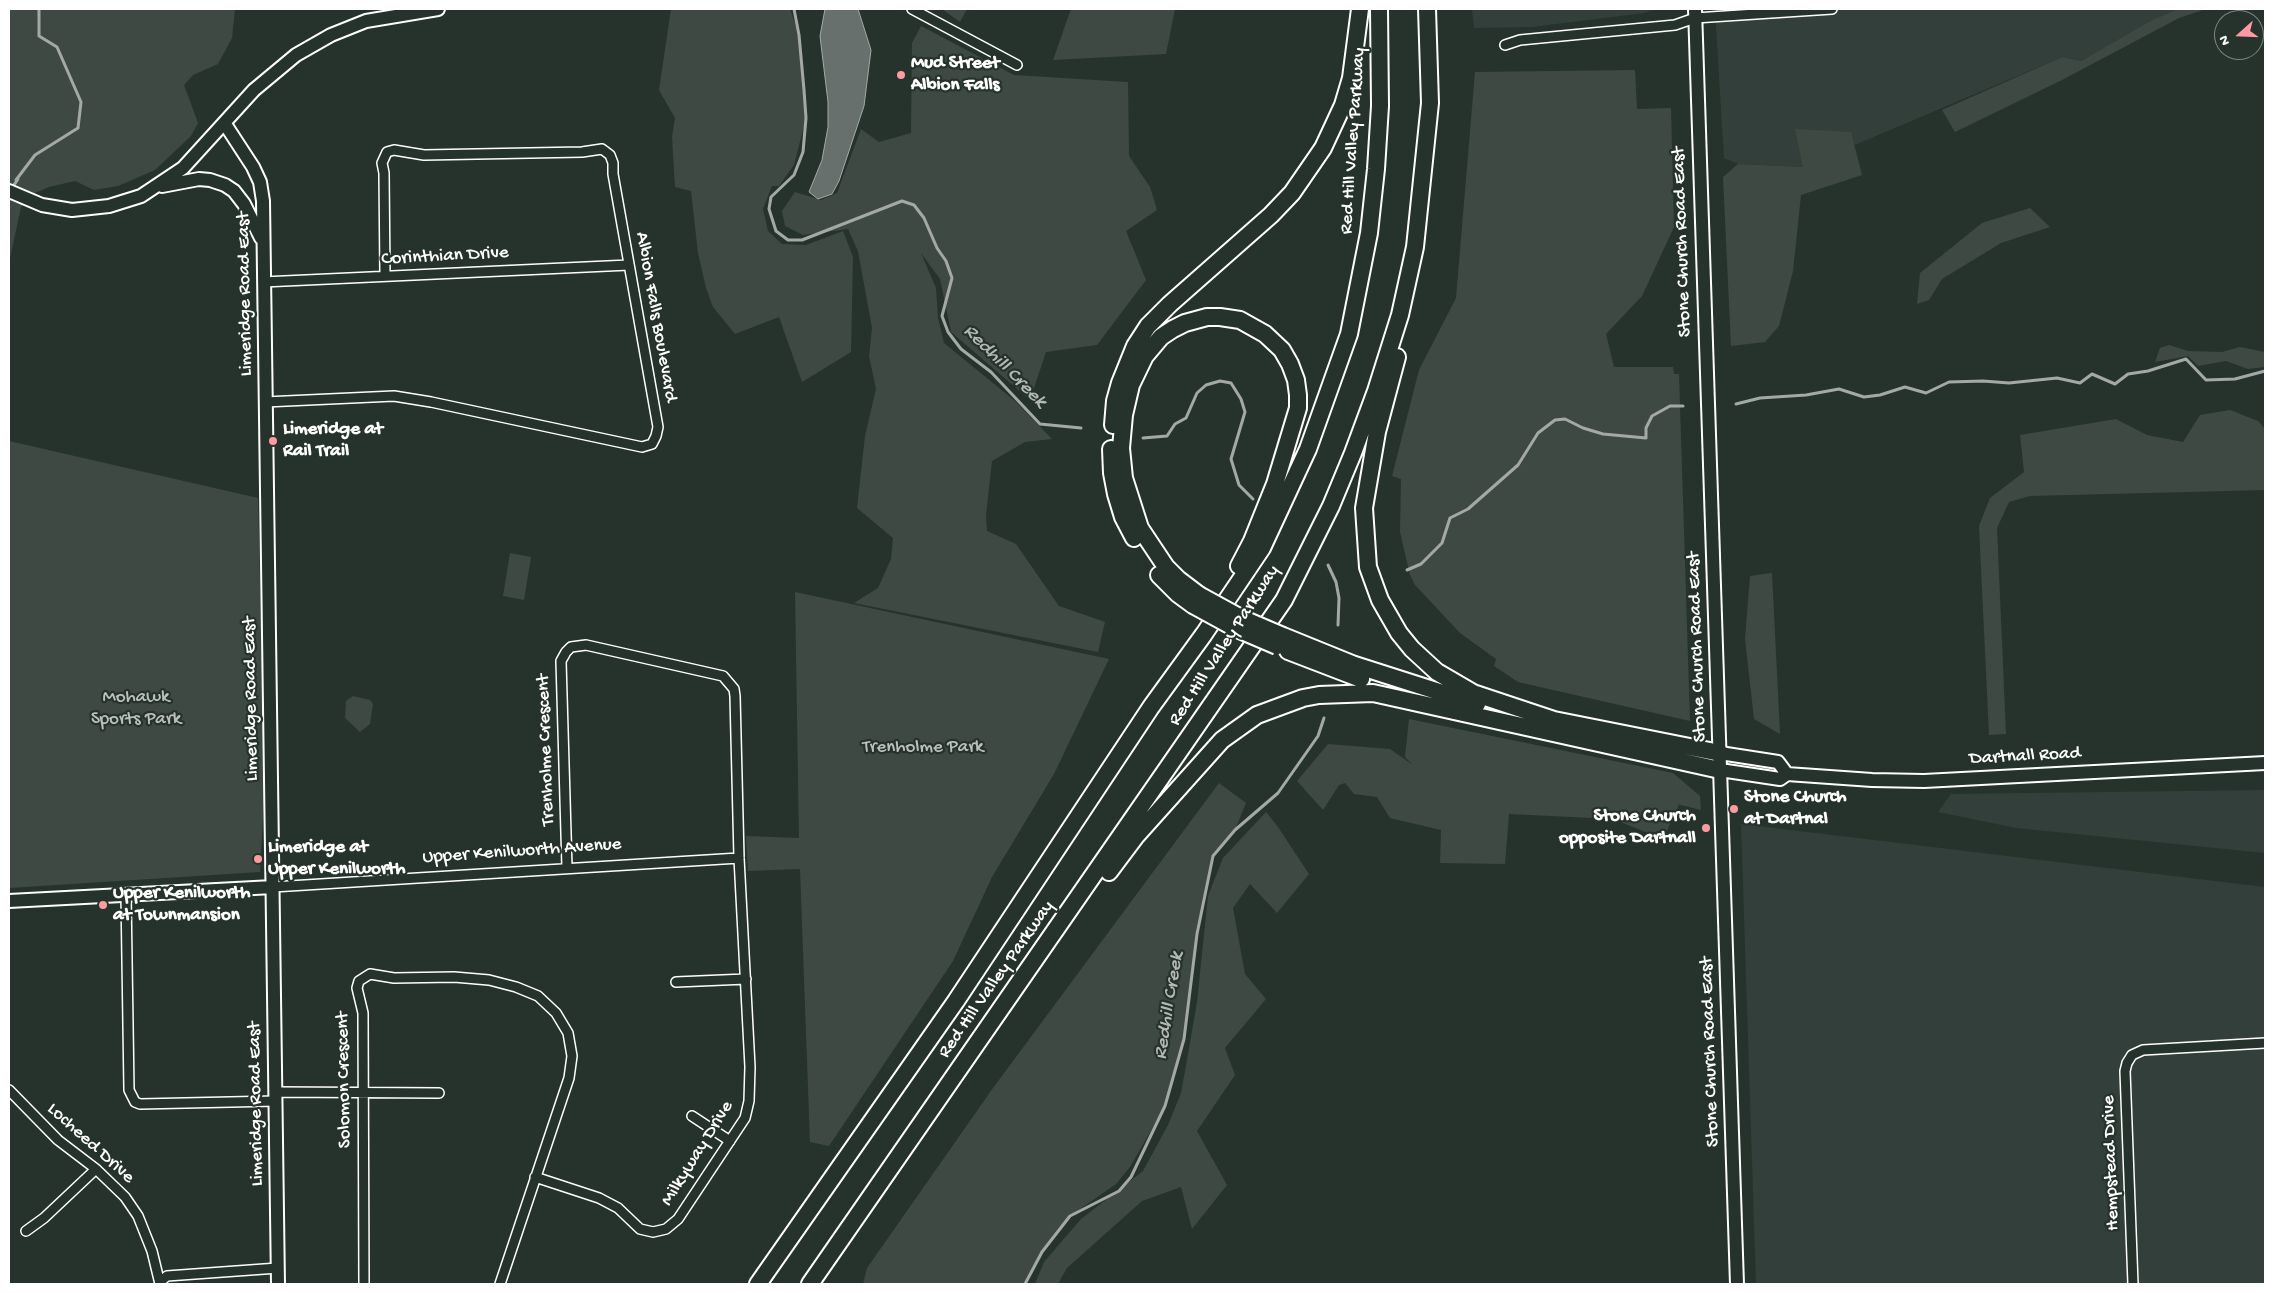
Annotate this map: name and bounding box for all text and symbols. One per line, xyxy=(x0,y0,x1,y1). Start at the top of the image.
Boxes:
north arrow xyxy=(2214,10,2264,60)
text: N xyxy=(2216,33,2235,47)
street label: Red Hill Valley Parkway xyxy=(1336,47,1372,235)
place label: Mud Street Albion Falls xyxy=(911,53,1000,97)
marker: Mud Street Albion Falls xyxy=(895,69,907,81)
street label: Stone Church Road East xyxy=(1668,147,1698,337)
street label: Limeridge Road East xyxy=(233,212,259,376)
street label: Albion Falls Boulevard xyxy=(629,230,681,404)
street label: Corinthian Drive xyxy=(381,242,509,272)
water label: Redhill Creek xyxy=(957,320,1051,414)
place label: Limeridge at Rail Trail xyxy=(283,419,383,463)
marker: Limeridge at Rail Trail xyxy=(267,435,279,447)
street label: Stone Church Road East xyxy=(1683,552,1713,742)
street label: Red Hill Valley Parkway xyxy=(1164,561,1286,731)
street label: Limeridge Road East xyxy=(239,617,265,781)
street label: Trenholme Crescent xyxy=(533,674,561,826)
park label: Mohawk Sports Park xyxy=(91,687,181,731)
park label: Trenholme Park xyxy=(862,737,984,759)
street label: Dartnall Road xyxy=(1969,743,2081,771)
place label: Stone Church at Dartnal xyxy=(1744,787,1847,831)
marker: Stone Church at Dartnal xyxy=(1728,803,1740,815)
place label: Stone Church opposite Dartnall xyxy=(1559,806,1696,850)
marker: Stone Church opposite Dartnall xyxy=(1700,822,1712,834)
street label: Upper Kenilworth Avenue xyxy=(422,834,622,870)
place label: Limeridge at Upper Kenilworth xyxy=(268,837,406,881)
marker: Limeridge at Upper Kenilworth xyxy=(252,853,264,865)
place label: Upper Kenilworth at Townmansion xyxy=(113,883,251,927)
street label: Red Hill Valley Parkway xyxy=(934,897,1060,1063)
marker: Upper Kenilworth at Townmansion xyxy=(97,899,109,911)
water label: Redhill Creek xyxy=(1150,950,1190,1062)
street label: Stone Church Road East xyxy=(1696,957,1726,1147)
street label: Solomon Crescent xyxy=(332,1012,358,1148)
street label: Limeridge Road East xyxy=(244,1022,270,1186)
street label: Hempstead Drive xyxy=(2098,1095,2126,1231)
street label: Milkyway Drive xyxy=(657,1097,739,1211)
street label: Locheed Drive xyxy=(41,1099,139,1189)

